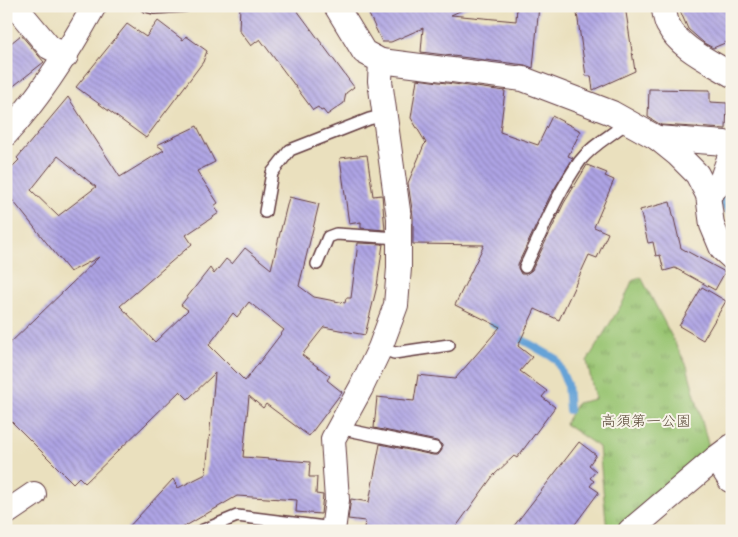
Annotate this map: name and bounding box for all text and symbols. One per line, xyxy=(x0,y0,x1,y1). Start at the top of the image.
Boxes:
park label: 高須第一公園 xyxy=(601,410,691,430)

